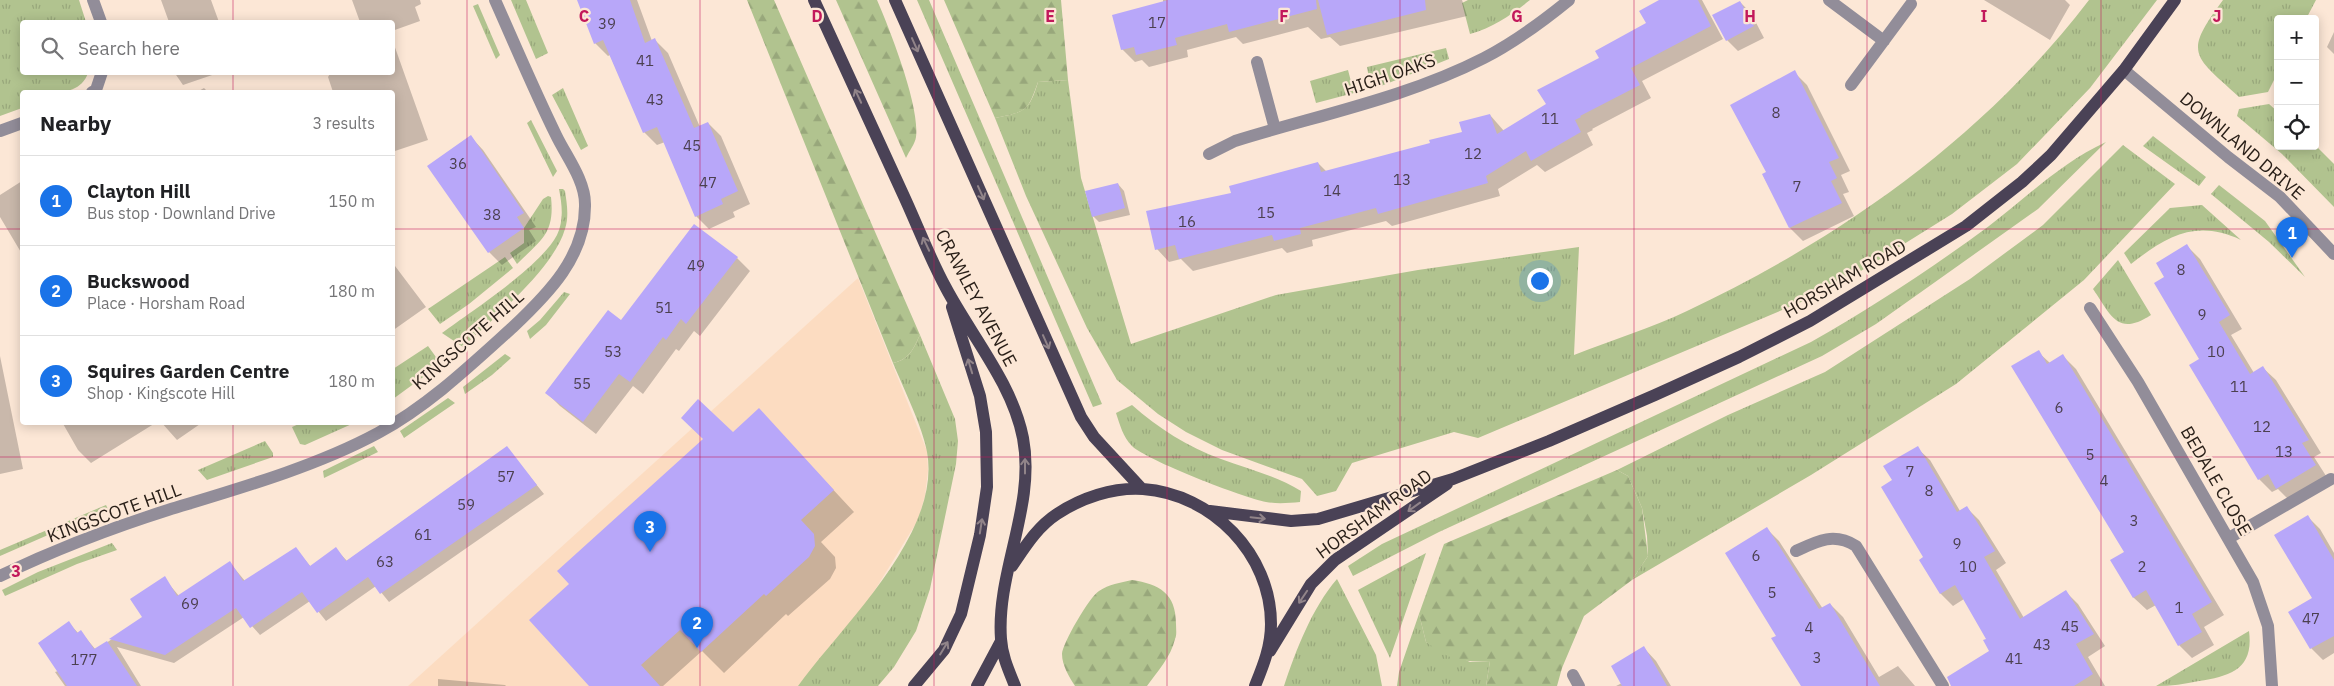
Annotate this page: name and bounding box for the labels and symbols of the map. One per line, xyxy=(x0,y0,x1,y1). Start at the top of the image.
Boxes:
text: C xyxy=(579,6,589,26)
text: D xyxy=(811,6,823,26)
text: E xyxy=(1045,6,1055,26)
text: F xyxy=(1279,6,1289,26)
text: G xyxy=(1511,6,1523,26)
text: H xyxy=(1744,6,1756,26)
text: I xyxy=(1981,6,1988,26)
text: J xyxy=(2213,6,2221,26)
house number: 17 xyxy=(1148,13,1166,32)
house number: 39 xyxy=(598,14,616,33)
one-way arrow xyxy=(911,37,921,52)
street label: HIGH OAKS xyxy=(1341,48,1439,101)
house number: 41 xyxy=(636,51,654,70)
street label: DOWNLAND DRIVE xyxy=(2175,87,2309,204)
one-way arrow xyxy=(853,89,862,104)
house number: 43 xyxy=(646,90,664,109)
house number: 8 xyxy=(1771,103,1781,122)
house number: 11 xyxy=(1541,109,1559,128)
house number: 45 xyxy=(683,136,701,155)
house number: 12 xyxy=(1464,144,1482,163)
house number: 36 xyxy=(449,154,467,173)
house number: 13 xyxy=(1393,170,1411,189)
house number: 47 xyxy=(699,173,717,192)
house number: 7 xyxy=(1792,177,1802,196)
house number: 14 xyxy=(1323,181,1341,200)
one-way arrow xyxy=(976,185,986,200)
house number: 15 xyxy=(1257,203,1275,222)
house number: 38 xyxy=(483,205,501,224)
house number: 16 xyxy=(1178,212,1196,231)
pin: 1 xyxy=(2276,217,2308,258)
street label: CRAWLEY AVENUE xyxy=(931,225,1022,370)
street label: HORSHAM ROAD xyxy=(1779,234,1910,323)
one-way arrow xyxy=(920,237,930,252)
house number: 49 xyxy=(687,256,705,275)
house number: 8 xyxy=(2176,260,2186,279)
your location xyxy=(1527,268,1553,294)
street label: KINGSCOTE HILL xyxy=(407,285,528,394)
house number: 51 xyxy=(655,298,673,317)
house number: 9 xyxy=(2197,305,2207,324)
one-way arrow xyxy=(1042,334,1052,349)
house number: 53 xyxy=(604,342,622,361)
house number: 10 xyxy=(2207,342,2225,361)
one-way arrow xyxy=(965,358,975,374)
house number: 55 xyxy=(573,374,591,393)
house number: 11 xyxy=(2230,377,2248,396)
house number: 6 xyxy=(2054,398,2064,417)
house number: 12 xyxy=(2253,417,2271,436)
street label: BEDALE CLOSE xyxy=(2176,422,2257,540)
house number: 13 xyxy=(2275,442,2293,461)
house number: 5 xyxy=(2085,445,2095,464)
one-way arrow xyxy=(1020,458,1030,474)
house number: 7 xyxy=(1905,462,1915,481)
street label: HORSHAM ROAD xyxy=(1311,464,1436,563)
house number: 57 xyxy=(497,467,515,486)
house number: 4 xyxy=(2099,471,2109,490)
street label: KINGSCOTE HILL xyxy=(44,478,184,547)
house number: 8 xyxy=(1924,481,1934,500)
house number: 59 xyxy=(457,495,475,514)
one-way arrow xyxy=(1407,502,1421,512)
pin: 3 xyxy=(634,511,666,552)
house number: 3 xyxy=(2129,511,2139,530)
one-way arrow xyxy=(1250,513,1266,523)
one-way arrow xyxy=(976,518,986,534)
house number: 61 xyxy=(414,525,432,544)
house number: 9 xyxy=(1952,534,1962,553)
house number: 6 xyxy=(1751,546,1761,565)
house number: 63 xyxy=(376,552,394,571)
house number: 10 xyxy=(1959,557,1977,576)
house number: 2 xyxy=(2137,557,2147,576)
text: 3 xyxy=(11,561,21,581)
house number: 5 xyxy=(1767,583,1777,602)
one-way arrow xyxy=(1298,590,1308,604)
house number: 69 xyxy=(181,594,199,613)
house number: 1 xyxy=(2174,598,2184,617)
pin: 2 xyxy=(681,607,713,648)
house number: 47 xyxy=(2302,609,2320,628)
house number: 45 xyxy=(2061,617,2079,636)
house number: 4 xyxy=(1804,618,1814,637)
house number: 43 xyxy=(2033,635,2051,654)
one-way arrow xyxy=(940,641,950,655)
house number: 3 xyxy=(1812,648,1822,667)
house number: 41 xyxy=(2005,649,2023,668)
house number: 177 xyxy=(70,650,98,669)

